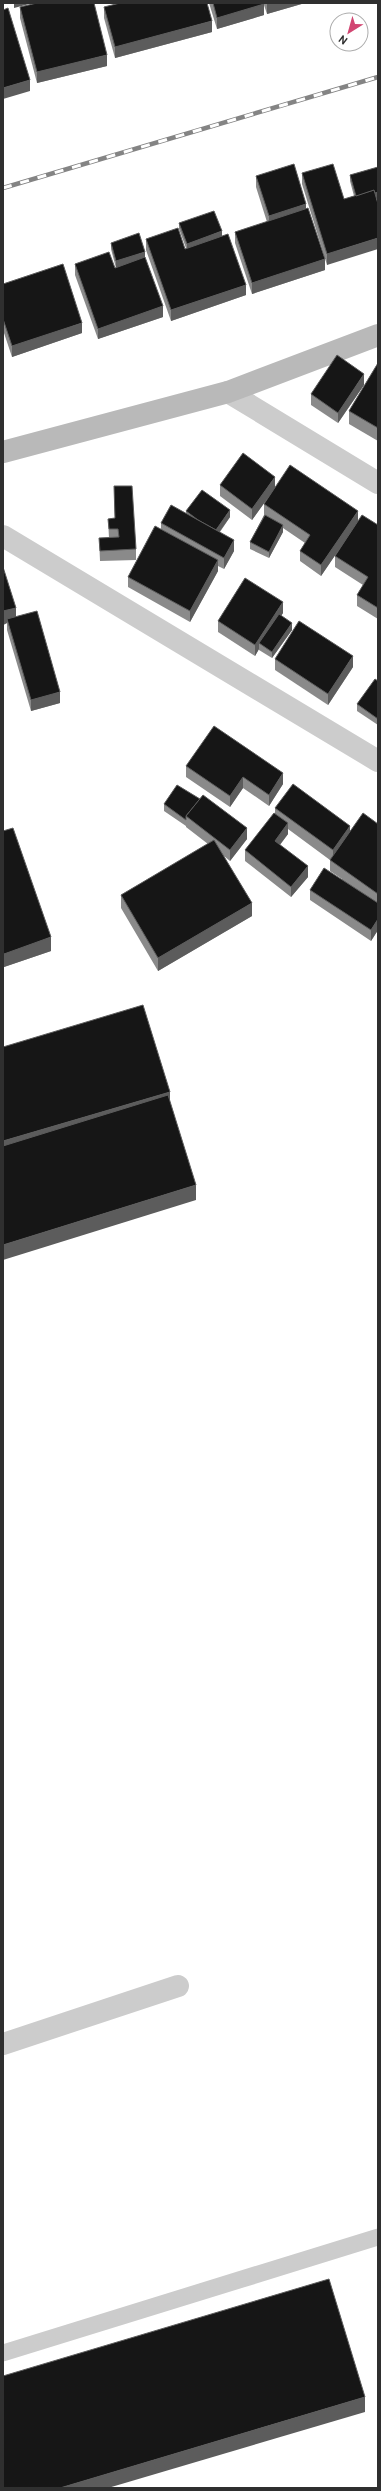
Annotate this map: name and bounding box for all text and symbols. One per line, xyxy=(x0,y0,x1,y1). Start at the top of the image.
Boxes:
north arrow xyxy=(329,12,369,52)
text: N xyxy=(336,31,351,47)

